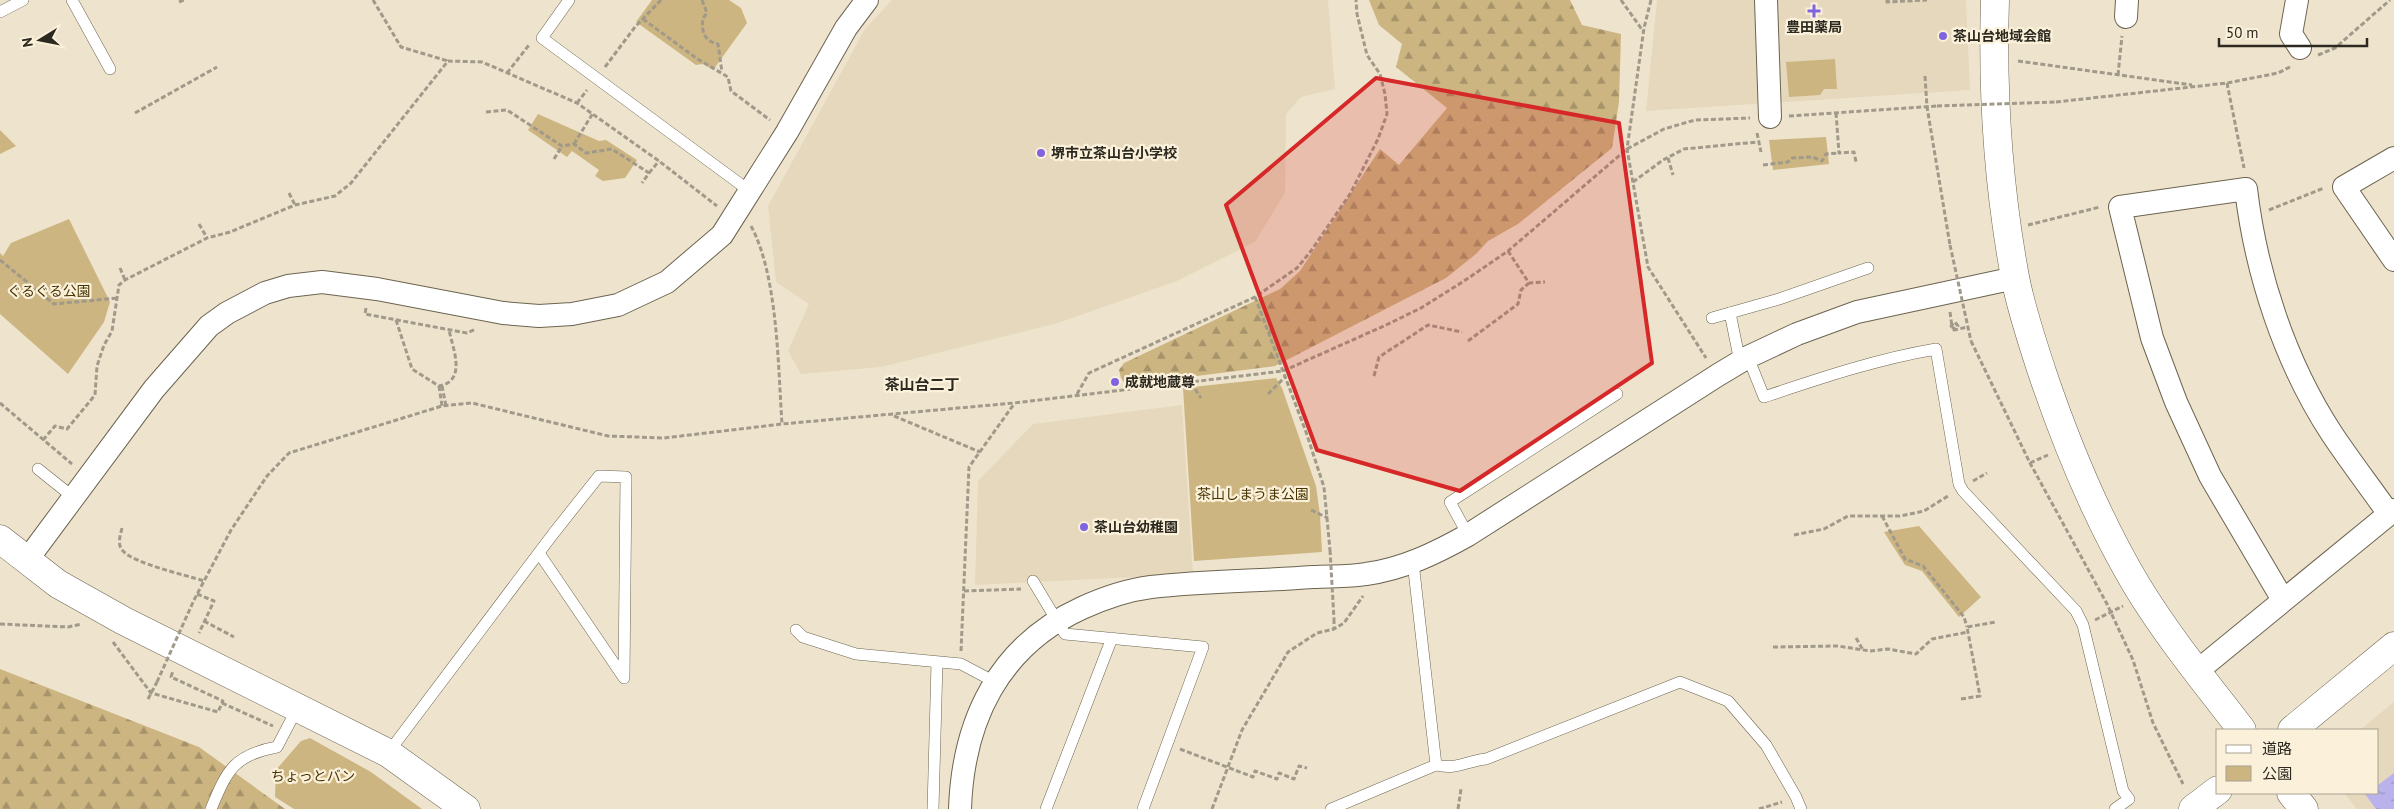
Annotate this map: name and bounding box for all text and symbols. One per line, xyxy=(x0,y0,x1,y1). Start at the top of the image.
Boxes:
marker: 豊田薬局 xyxy=(1808,5,1820,17)
north arrow xyxy=(15,15,65,65)
scale bar xyxy=(2219,15,2366,47)
place label: 豊田薬局 xyxy=(1786,18,1842,36)
text: 50 m xyxy=(2226,23,2259,42)
place label: 茶山台地域会館 xyxy=(1953,27,2051,45)
marker: 茶山台地域会館 xyxy=(1937,30,1949,42)
text: N xyxy=(18,36,37,48)
place label: 堺市立茶山台小学校 xyxy=(1051,144,1177,162)
marker: 堺市立茶山台小学校 xyxy=(1035,147,1047,159)
park label: ぐるぐる公園 xyxy=(7,282,91,300)
place label: 成就地蔵尊 xyxy=(1125,373,1195,391)
district label: 茶山台二丁 xyxy=(884,375,960,394)
marker: 成就地蔵尊 xyxy=(1109,376,1121,388)
park label: 茶山しまうま公園 xyxy=(1197,485,1309,503)
place label: 茶山台幼稚園 xyxy=(1094,518,1178,536)
marker: 茶山台幼稚園 xyxy=(1078,521,1090,533)
legend xyxy=(2216,729,2379,794)
text: 道路 xyxy=(2262,739,2292,758)
text: 公園 xyxy=(2262,764,2292,783)
park label: ちょっとバン xyxy=(271,767,355,785)

